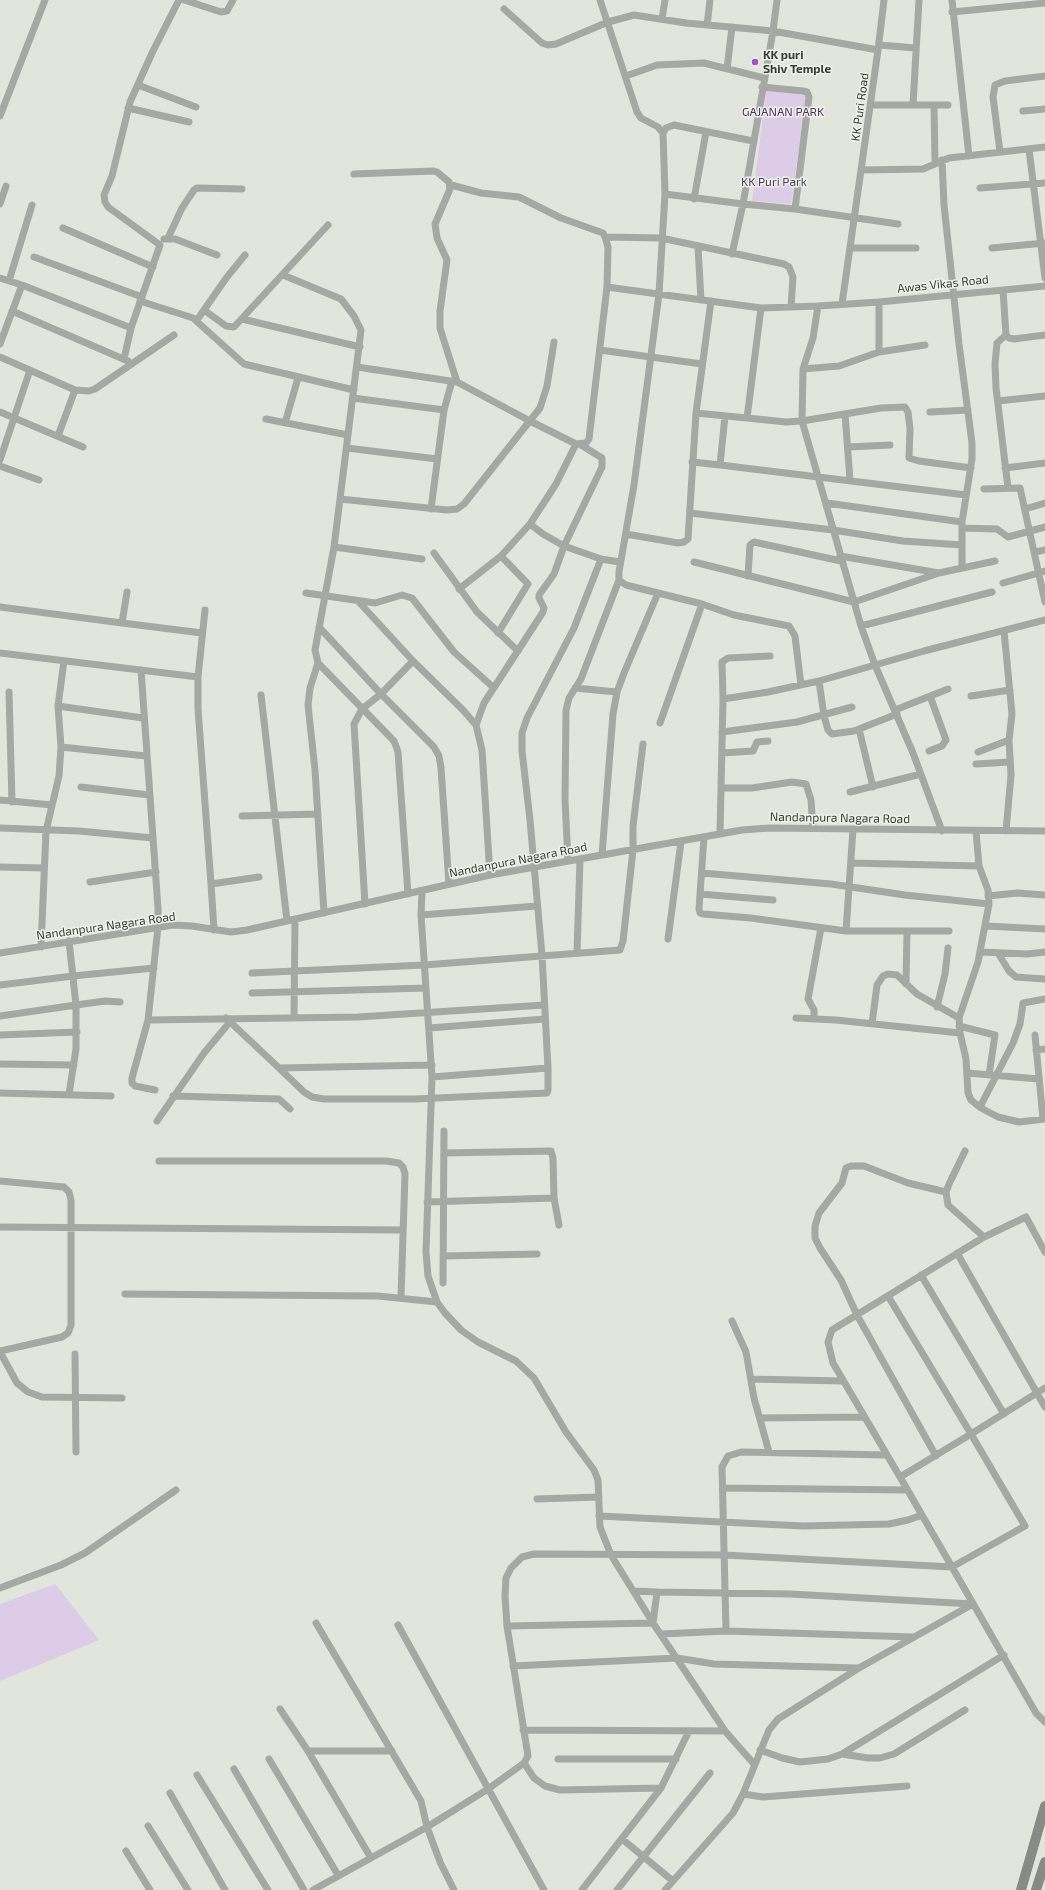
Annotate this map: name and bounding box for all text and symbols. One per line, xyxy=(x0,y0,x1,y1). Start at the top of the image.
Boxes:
place label: KK puri Shiv Temple xyxy=(763,48,831,76)
marker: KK puri Shiv Temple xyxy=(750,57,760,67)
street label: KK Puri Road xyxy=(848,72,872,142)
park label: GAJANAN PARK xyxy=(742,105,824,119)
park label: KK Puri Park xyxy=(741,175,807,189)
street label: Awas Vikas Road xyxy=(897,272,989,296)
street label: Nandanpura Nagara Road xyxy=(770,810,910,826)
street label: Nandanpura Nagara Road xyxy=(448,840,588,880)
street label: Nandanpura Nagara Road xyxy=(36,909,176,943)

